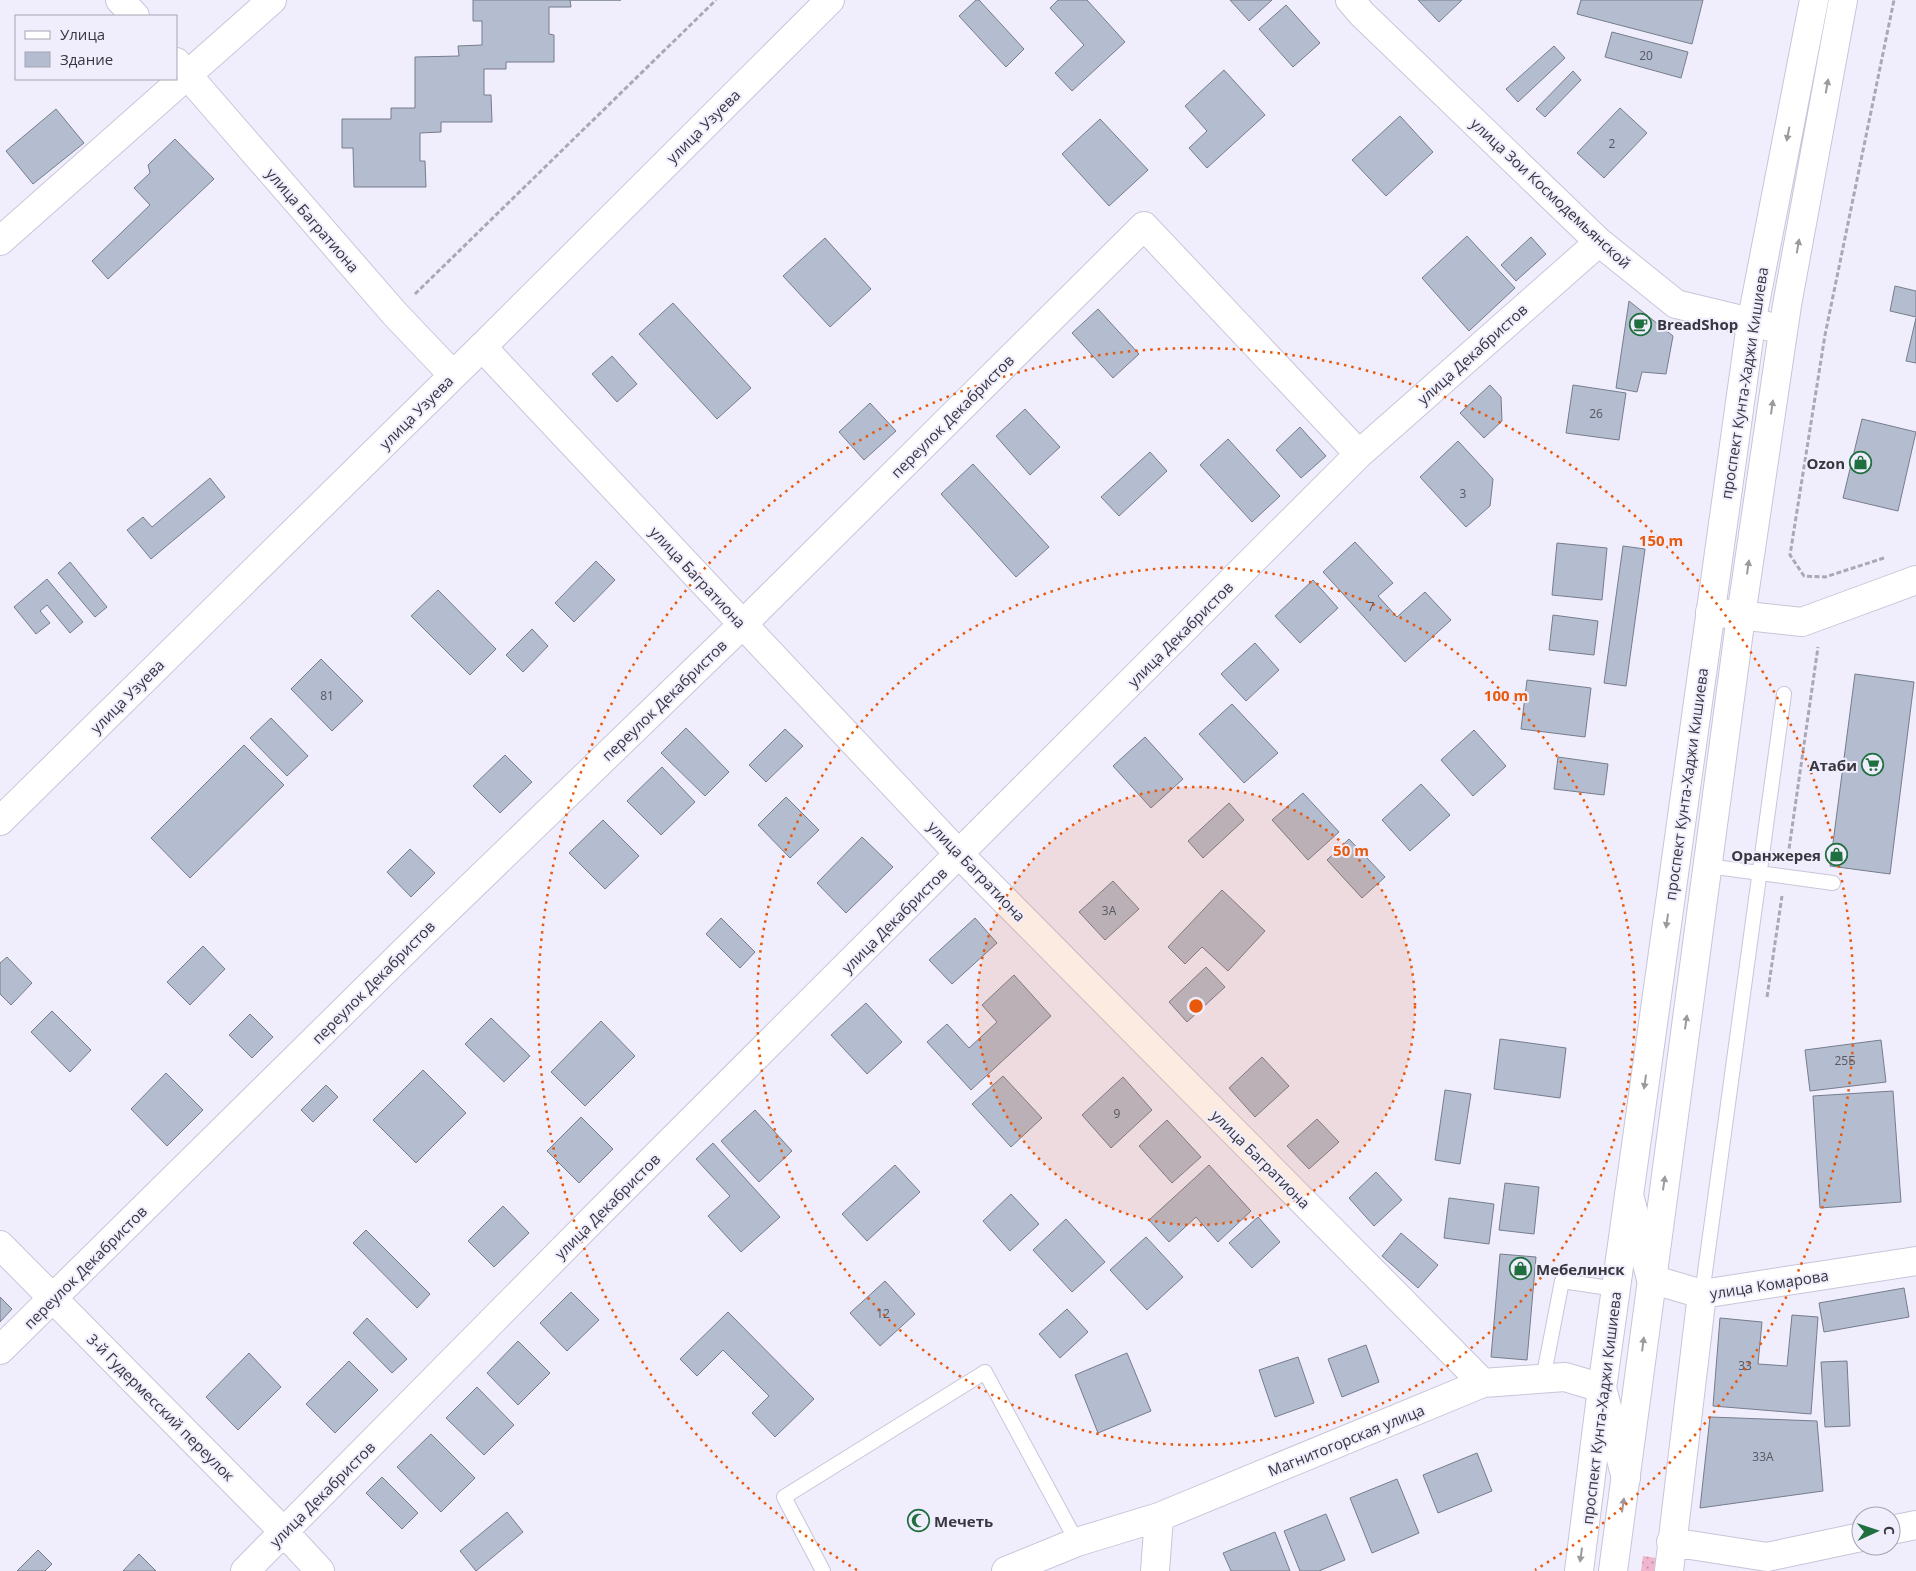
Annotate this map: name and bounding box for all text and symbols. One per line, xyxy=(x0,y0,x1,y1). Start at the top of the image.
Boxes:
legend xyxy=(15,15,178,80)
text: Улица xyxy=(60,24,105,44)
house number: 20 xyxy=(1639,47,1653,64)
text: Здание xyxy=(60,49,113,69)
one-way arrow xyxy=(1823,79,1831,94)
street label: улица Узуева xyxy=(662,85,744,167)
street label: улица Зои Космодемьянской xyxy=(1467,113,1635,273)
one-way arrow xyxy=(1783,126,1791,142)
house number: 2 xyxy=(1609,135,1616,152)
street label: улица Багратиона xyxy=(262,164,364,276)
one-way arrow xyxy=(1794,238,1802,254)
street label: проспект Кунта-Хаджи Кишиева xyxy=(1716,266,1772,500)
street label: улица Декабристов xyxy=(1413,299,1531,409)
cafe icon: BreadShop xyxy=(1629,312,1653,336)
place label: BreadShop xyxy=(1657,314,1738,334)
street label: переулок Декабристов xyxy=(886,350,1018,482)
street label: улица Узуева xyxy=(375,371,457,453)
one-way arrow xyxy=(1768,398,1776,414)
house number: 26 xyxy=(1589,405,1603,422)
shop icon: Ozon xyxy=(1849,451,1873,475)
place label: Ozon xyxy=(1807,453,1845,473)
house number: 3 xyxy=(1460,485,1467,502)
street label: улица Багратиона xyxy=(646,522,750,632)
text: 150 m xyxy=(1639,530,1683,550)
one-way arrow xyxy=(1745,559,1753,575)
street label: улица Декабристов xyxy=(1123,577,1237,691)
house number: 7 xyxy=(1368,598,1375,615)
street label: переулок Декабристов xyxy=(597,635,731,765)
street label: улица Узуева xyxy=(86,655,168,737)
street label: проспект Кунта-Хаджи Кишиева xyxy=(1660,666,1712,902)
text: 100 m xyxy=(1484,685,1528,705)
house number: 81 xyxy=(320,687,334,704)
supermarket icon: Атаби xyxy=(1861,753,1885,777)
place label: Атаби xyxy=(1809,755,1857,775)
street label: улица Багратиона xyxy=(924,817,1030,925)
text: 50 m xyxy=(1333,840,1369,860)
shop icon: Оранжерея xyxy=(1825,843,1849,867)
place label: Оранжерея xyxy=(1731,845,1821,865)
street label: улица Декабристов xyxy=(837,863,951,977)
house number: 3А xyxy=(1102,902,1117,919)
one-way arrow xyxy=(1663,913,1671,929)
street label: переулок Декабристов xyxy=(307,916,439,1048)
centre of rings xyxy=(1187,997,1205,1015)
one-way arrow xyxy=(1682,1014,1690,1030)
house number: 25Б xyxy=(1834,1052,1856,1069)
one-way arrow xyxy=(1641,1074,1649,1090)
house number: 9 xyxy=(1114,1105,1121,1122)
street label: улица Багратиона xyxy=(1207,1105,1315,1213)
street label: улица Декабристов xyxy=(550,1149,664,1263)
one-way arrow xyxy=(1660,1175,1668,1191)
street label: переулок Декабристов xyxy=(19,1201,151,1333)
shop icon: Мебелинск xyxy=(1508,1257,1532,1281)
place label: Мебелинск xyxy=(1536,1259,1625,1279)
street label: улица Комарова xyxy=(1708,1265,1830,1303)
street label: проспект Кунта-Хаджи Кишиева xyxy=(1577,1290,1625,1526)
house number: 12 xyxy=(876,1305,890,1322)
street label: 3-й Гудермесский переулок xyxy=(83,1329,239,1485)
one-way arrow xyxy=(1639,1336,1647,1352)
house number: 33 xyxy=(1738,1357,1752,1374)
street label: Магнитогорская улица xyxy=(1265,1399,1427,1481)
street label: улица Декабристов xyxy=(265,1437,379,1551)
house number: 33А xyxy=(1752,1448,1774,1465)
one-way arrow xyxy=(1619,1497,1627,1513)
north arrow xyxy=(1851,1506,1901,1556)
mosque icon: Мечеть xyxy=(906,1509,930,1533)
place label: Мечеть xyxy=(934,1511,993,1531)
text: С xyxy=(1880,1525,1899,1535)
one-way arrow xyxy=(1577,1547,1585,1563)

